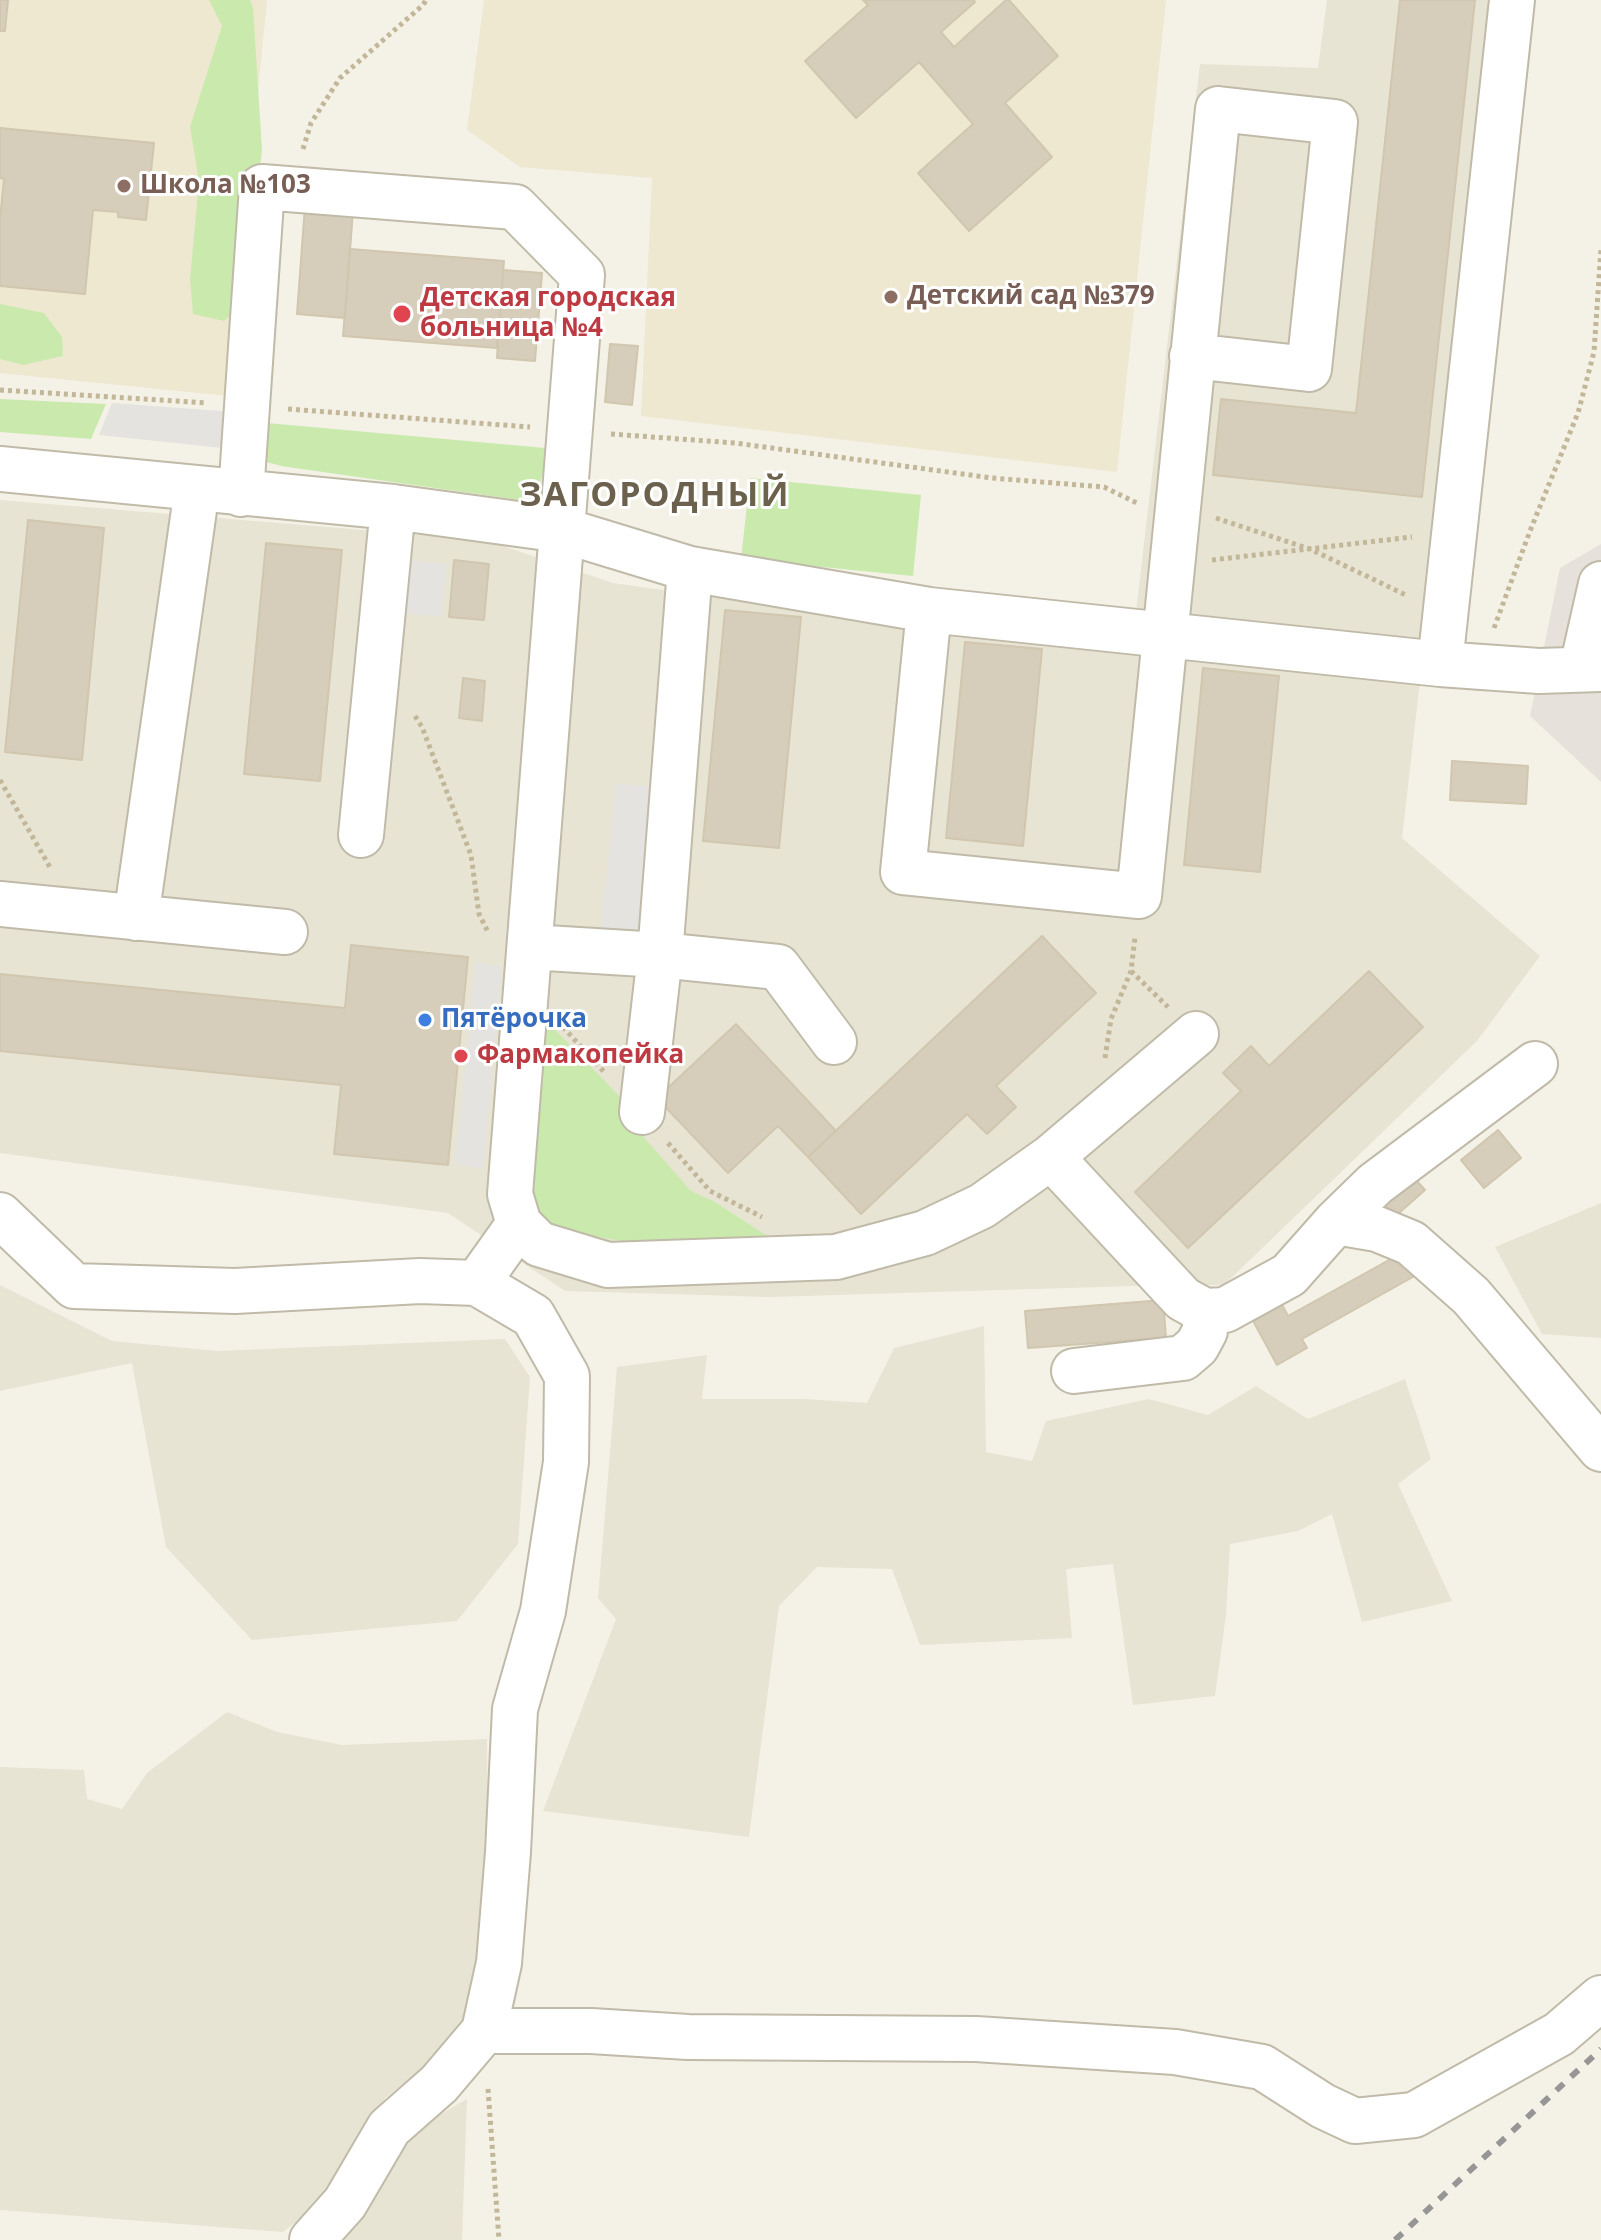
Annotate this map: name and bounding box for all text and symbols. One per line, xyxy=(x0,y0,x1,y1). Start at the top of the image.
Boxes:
place label: Школа №103 xyxy=(140,170,311,202)
marker: Школа №103 xyxy=(115,177,133,195)
place label: Детский сад №379 xyxy=(907,281,1155,313)
place label: Детская городская больница №4 xyxy=(420,283,676,344)
marker: Детский сад №379 xyxy=(882,288,900,306)
marker: Детская городская больница №4 xyxy=(391,303,413,325)
district label: ЗАГОРОДНЫЙ xyxy=(520,476,790,516)
place label: Пятёрочка xyxy=(441,1004,587,1036)
marker: Пятёрочка xyxy=(416,1011,434,1029)
place label: Фармакопейка xyxy=(477,1040,684,1072)
marker: Фармакопейка xyxy=(452,1047,470,1065)

